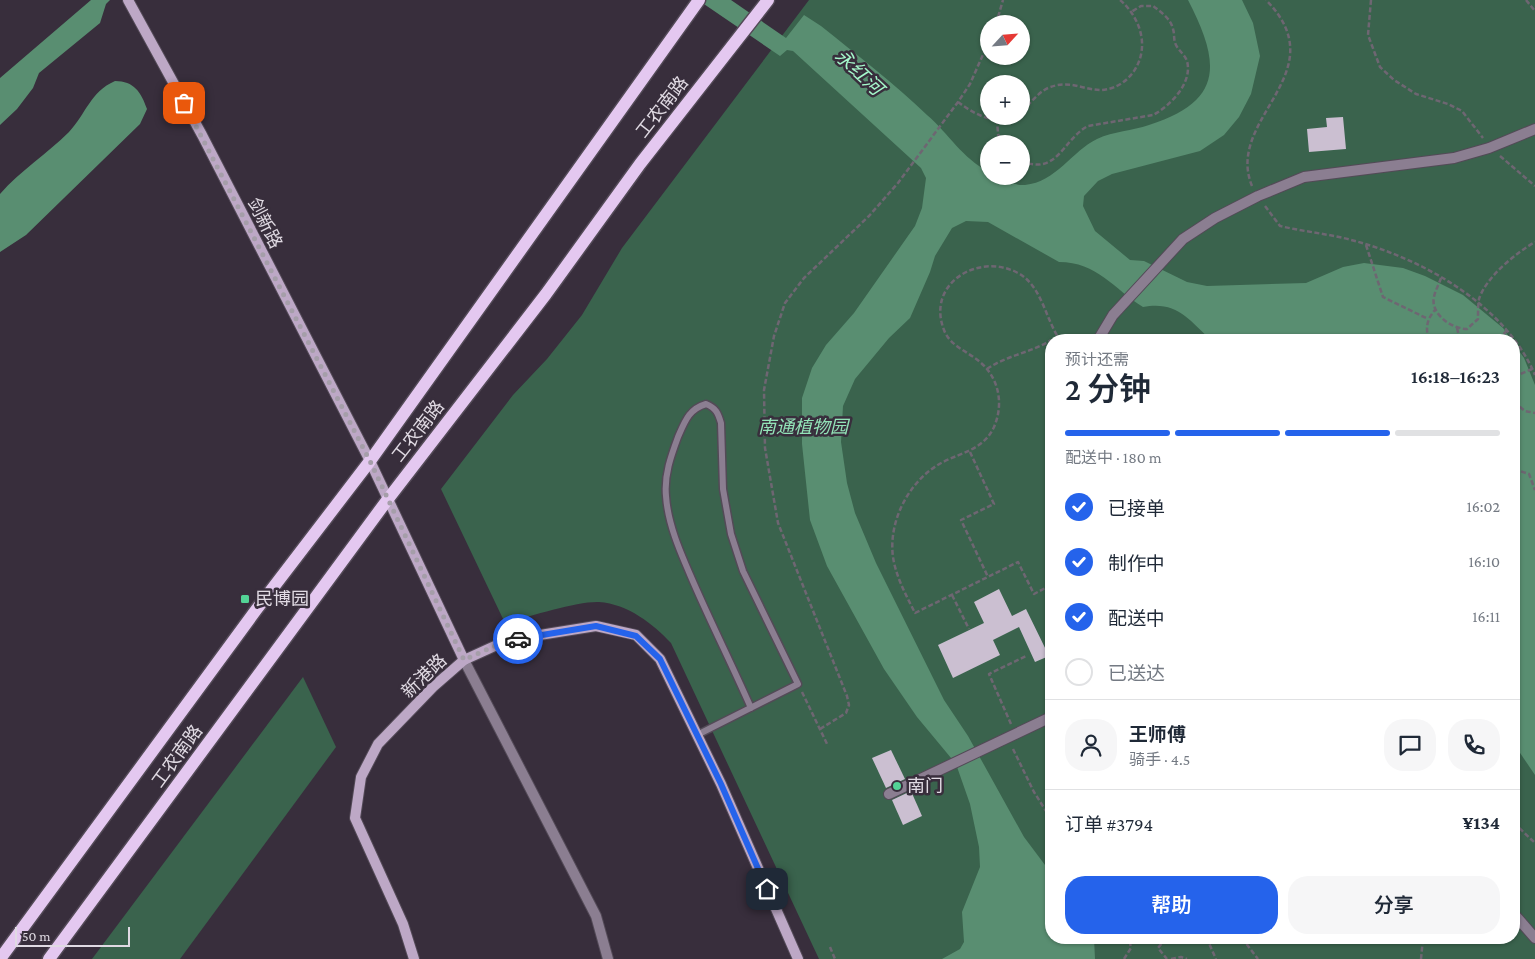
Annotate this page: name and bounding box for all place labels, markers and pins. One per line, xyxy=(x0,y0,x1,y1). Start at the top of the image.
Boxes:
pin xyxy=(163,82,205,124)
place label: 民博园 xyxy=(255,589,309,609)
marker: 民博园 xyxy=(239,593,251,605)
place label: 南门 xyxy=(907,776,943,796)
marker: 南门 xyxy=(891,780,903,792)
pin xyxy=(746,868,788,910)

